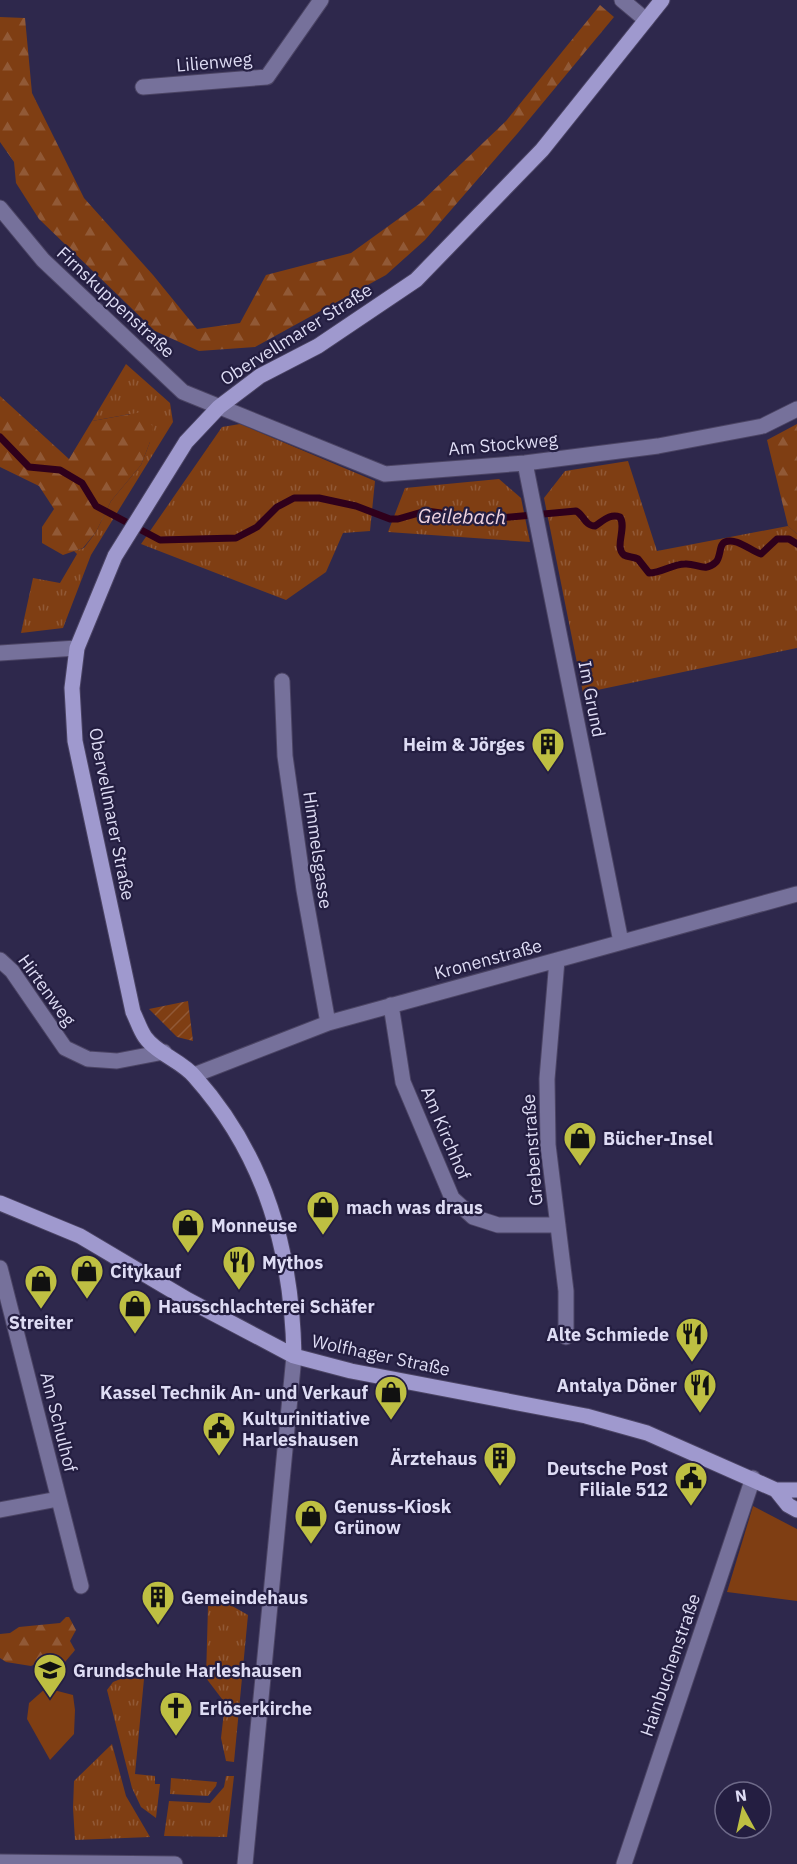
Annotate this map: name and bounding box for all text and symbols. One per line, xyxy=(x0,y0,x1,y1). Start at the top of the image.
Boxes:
street label: Lilienweg xyxy=(175,47,253,77)
street label: Firnskuppenstraße xyxy=(52,241,180,363)
street label: Obervellmarer Straße xyxy=(216,278,376,390)
street label: Am Stockweg xyxy=(447,428,559,460)
water label: Geilebach xyxy=(418,502,506,530)
street label: Im Grund xyxy=(573,659,611,739)
street label: Obervellmarer Straße xyxy=(84,726,140,902)
building icon: Heim & Jörges xyxy=(530,726,566,773)
place label: Heim & Jörges xyxy=(403,733,525,756)
street label: Himmelsgasse xyxy=(298,790,338,910)
street label: Kronenstraße xyxy=(432,934,545,984)
street label: Hirtenweg xyxy=(13,950,81,1031)
street label: Am Kirchhof xyxy=(416,1083,476,1183)
street label: Grebenstraße xyxy=(517,1093,547,1207)
shop icon: Bücher-Insel xyxy=(562,1120,598,1167)
place label: Bücher-Insel xyxy=(603,1127,714,1150)
shop icon: mach was draus xyxy=(305,1189,341,1236)
place label: mach was draus xyxy=(346,1196,483,1219)
shop icon: Monneuse xyxy=(170,1207,206,1254)
place label: Monneuse xyxy=(211,1214,297,1237)
restaurant icon: Mythos xyxy=(221,1244,257,1291)
place label: Mythos xyxy=(262,1251,323,1274)
shop icon: Citykauf xyxy=(69,1253,105,1300)
place label: Citykauf xyxy=(110,1260,182,1283)
shop icon: Streiter xyxy=(23,1263,59,1310)
shop icon: Hausschlachterei Schäfer xyxy=(117,1288,153,1335)
place label: Hausschlachterei Schäfer xyxy=(158,1295,375,1318)
place label: Streiter xyxy=(9,1311,73,1334)
restaurant icon: Alte Schmiede xyxy=(674,1316,710,1363)
place label: Alte Schmiede xyxy=(546,1323,669,1346)
street label: Wolfhager Straße xyxy=(310,1329,452,1381)
restaurant icon: Antalya Döner xyxy=(682,1367,718,1414)
street label: Am Schulhof xyxy=(35,1370,83,1475)
shop icon: Kassel Technik An- und Verkauf xyxy=(373,1374,409,1421)
place label: Antalya Döner xyxy=(557,1374,677,1397)
place label: Kassel Technik An- und Verkauf xyxy=(100,1381,368,1404)
place label: Kulturinitiative Harleshausen xyxy=(242,1407,370,1451)
public building icon: Kulturinitiative Harleshausen xyxy=(201,1410,237,1457)
building icon: Ärztehaus xyxy=(482,1440,518,1487)
place label: Ärztehaus xyxy=(390,1447,477,1470)
place label: Deutsche Post Filiale 512 xyxy=(547,1457,668,1501)
public building icon: Deutsche Post Filiale 512 xyxy=(673,1460,709,1507)
place label: Genuss-Kiosk Grünow xyxy=(334,1495,452,1539)
shop icon: Genuss-Kiosk Grünow xyxy=(293,1498,329,1545)
building icon: Gemeindehaus xyxy=(140,1579,176,1626)
place label: Gemeindehaus xyxy=(181,1586,308,1609)
street label: Hainbuchenstraße xyxy=(635,1590,705,1739)
school or university icon: Grundschule Harleshausen xyxy=(32,1652,68,1699)
place label: Grundschule Harleshausen xyxy=(73,1659,302,1682)
church icon: Erlöserkirche xyxy=(158,1690,194,1737)
place label: Erlöserkirche xyxy=(199,1697,312,1720)
north arrow xyxy=(713,1780,773,1840)
text: N xyxy=(734,1784,748,1806)

